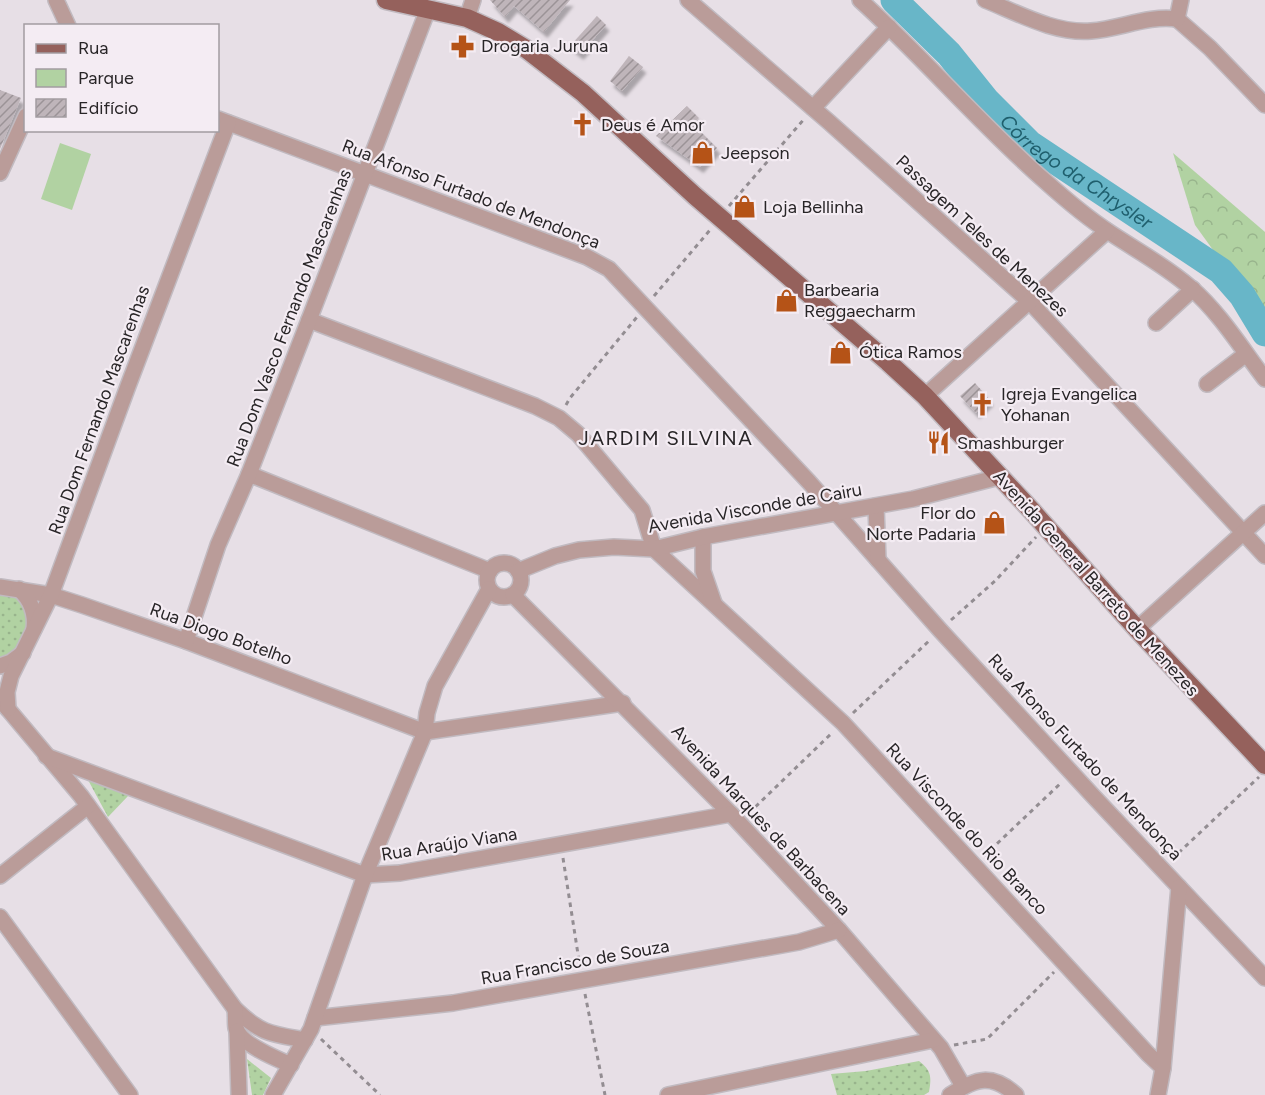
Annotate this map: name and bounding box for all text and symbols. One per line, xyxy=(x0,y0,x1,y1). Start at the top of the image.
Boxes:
legend xyxy=(24,24,219,132)
pharmacy icon: Drogaria Juruna xyxy=(450,33,476,59)
place label: Drogaria Juruna xyxy=(481,35,608,57)
text: Rua xyxy=(78,37,109,59)
text: Parque xyxy=(78,67,134,89)
text: Edifício xyxy=(78,97,139,119)
water label: Córrego da Chrysler xyxy=(995,109,1158,235)
church icon: Deus é Amor xyxy=(570,112,596,138)
place label: Deus é Amor xyxy=(601,114,704,136)
street label: Rua Afonso Furtado de Mendonça xyxy=(339,135,603,253)
shop icon: Jeepson xyxy=(690,140,716,166)
place label: Jeepson xyxy=(721,142,789,164)
street label: Passagem Teles de Menezes xyxy=(891,150,1073,322)
street label: Rua Dom Vasco Fernando Mascarenhas xyxy=(222,166,356,470)
shop icon: Loja Bellinha xyxy=(732,194,758,220)
place label: Loja Bellinha xyxy=(763,196,863,218)
place label: Barbearia Reggaecharm xyxy=(804,279,916,322)
street label: Rua Dom Fernando Mascarenhas xyxy=(44,283,154,537)
shop icon: Barbearia Reggaecharm xyxy=(773,287,799,313)
shop icon: Ótica Ramos xyxy=(828,339,854,365)
place label: Ótica Ramos xyxy=(859,341,962,363)
place label: Igreja Evangelica Yohanan xyxy=(1001,383,1137,426)
church icon: Igreja Evangelica Yohanan xyxy=(970,391,996,417)
district label: JARDIM SILVINA xyxy=(579,426,753,450)
restaurant icon: Smashburger xyxy=(926,430,952,456)
place label: Smashburger xyxy=(957,432,1064,454)
street label: Avenida General Barreto de Menezes xyxy=(988,465,1204,701)
street label: Avenida Visconde de Cairu xyxy=(646,478,864,538)
place label: Flor do Norte Padaria xyxy=(866,502,976,545)
shop icon: Flor do Norte Padaria xyxy=(981,510,1007,536)
street label: Rua Diogo Botelho xyxy=(147,598,295,670)
street label: Rua Afonso Furtado de Mendonça xyxy=(983,649,1187,865)
street label: Avenida Marques de Barbacena xyxy=(667,720,855,920)
street label: Rua Visconde do Rio Branco xyxy=(881,738,1053,920)
street label: Rua Araújo Viana xyxy=(380,822,518,866)
street label: Rua Francisco de Souza xyxy=(479,935,671,989)

